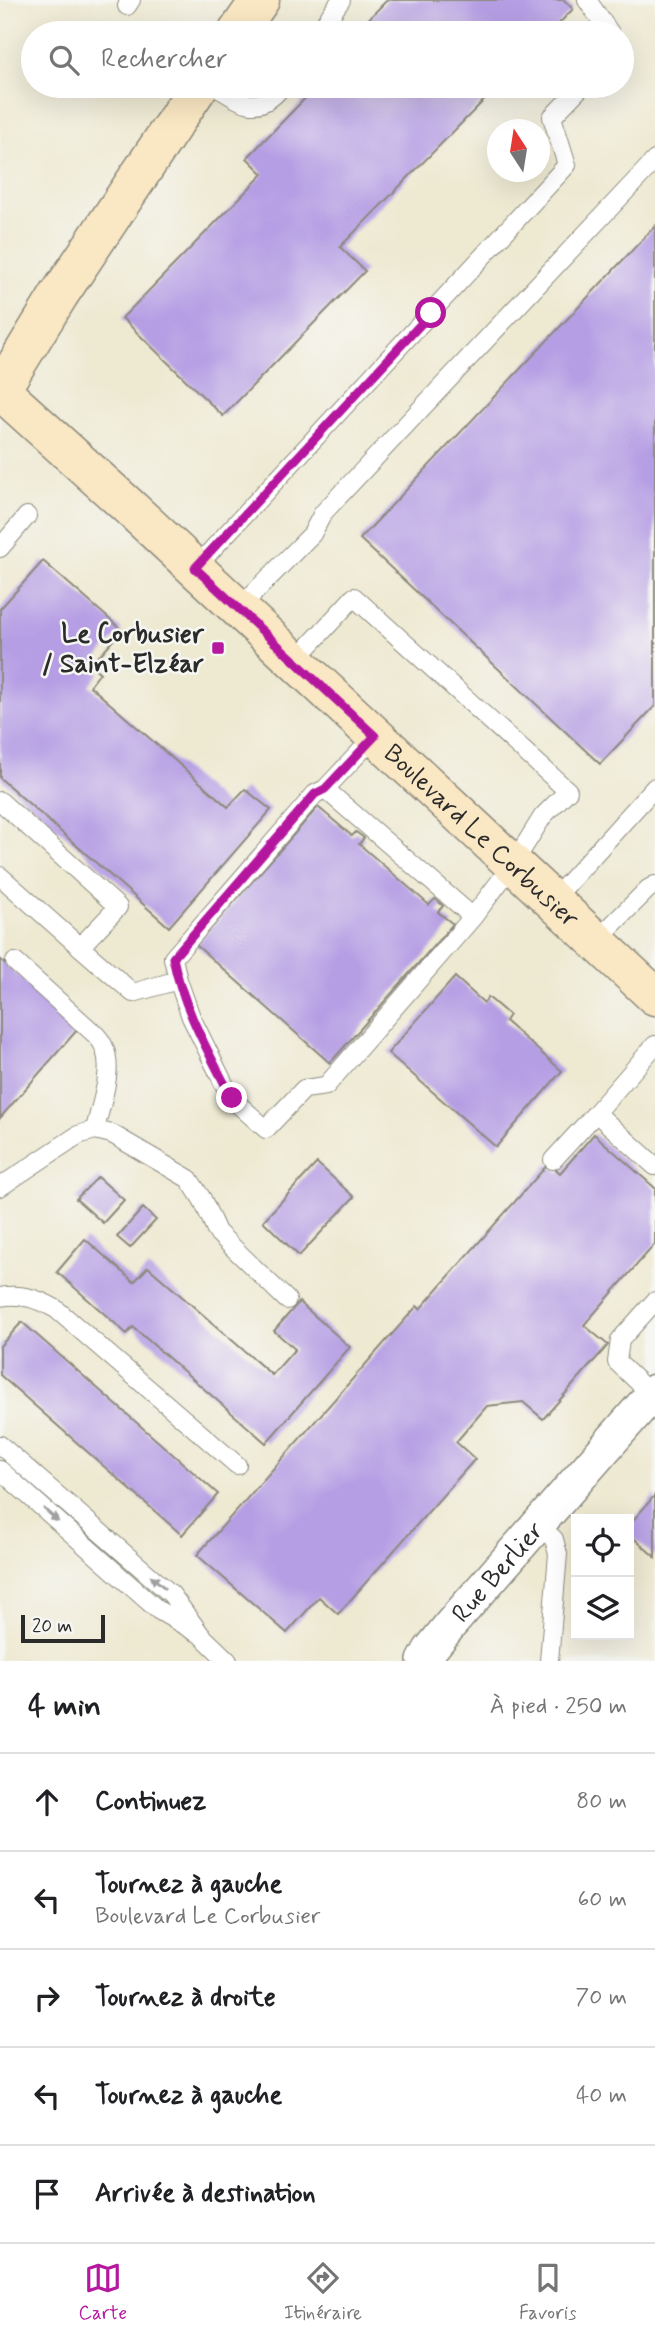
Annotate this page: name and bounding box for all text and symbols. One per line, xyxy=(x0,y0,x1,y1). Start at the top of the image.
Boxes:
search box xyxy=(21,21,634,98)
icon: search xyxy=(45,41,83,79)
text: Rechercher xyxy=(101,43,227,77)
north arrow xyxy=(487,119,550,182)
route start xyxy=(415,297,446,328)
place label: Le Corbusier / Saint-Elzéar xyxy=(42,618,205,682)
marker: Le Corbusier / Saint-Elzéar xyxy=(210,640,226,656)
street label: Boulevard Le Corbusier xyxy=(376,737,586,936)
route end xyxy=(216,1082,247,1113)
one-way arrow xyxy=(42,1507,60,1523)
map controls xyxy=(571,1514,634,1640)
button: locate xyxy=(571,1514,634,1577)
street label: Rue Berlier xyxy=(445,1515,552,1630)
one-way arrow xyxy=(149,1574,167,1590)
button: layers xyxy=(571,1577,634,1640)
scale bar xyxy=(21,1612,105,1644)
text: 20 m xyxy=(32,1614,72,1639)
text: 4 min xyxy=(28,1687,101,1726)
text: À pied · 250 m xyxy=(490,1692,627,1722)
icon: ahead xyxy=(28,1783,66,1821)
text: Continuez xyxy=(95,1785,206,1819)
text: 80 m xyxy=(576,1787,627,1817)
text: Tournez à gauche xyxy=(95,1868,282,1902)
icon: left xyxy=(28,1881,66,1919)
text: 60 m xyxy=(578,1885,627,1915)
text: Boulevard Le Corbusier xyxy=(95,1902,320,1932)
icon: right xyxy=(28,1979,66,2017)
text: Tournez à droite xyxy=(95,1981,276,2015)
text: 70 m xyxy=(575,1983,627,2013)
icon: left xyxy=(28,2077,66,2115)
text: Tournez à gauche xyxy=(95,2079,282,2113)
text: 40 m xyxy=(576,2081,627,2111)
icon: arrive xyxy=(28,2175,66,2213)
text: Arrivée à destination xyxy=(95,2177,316,2211)
tab: Carte xyxy=(78,2259,127,2326)
tab: Itinéraire xyxy=(284,2259,362,2326)
tab: Favoris xyxy=(519,2259,577,2326)

